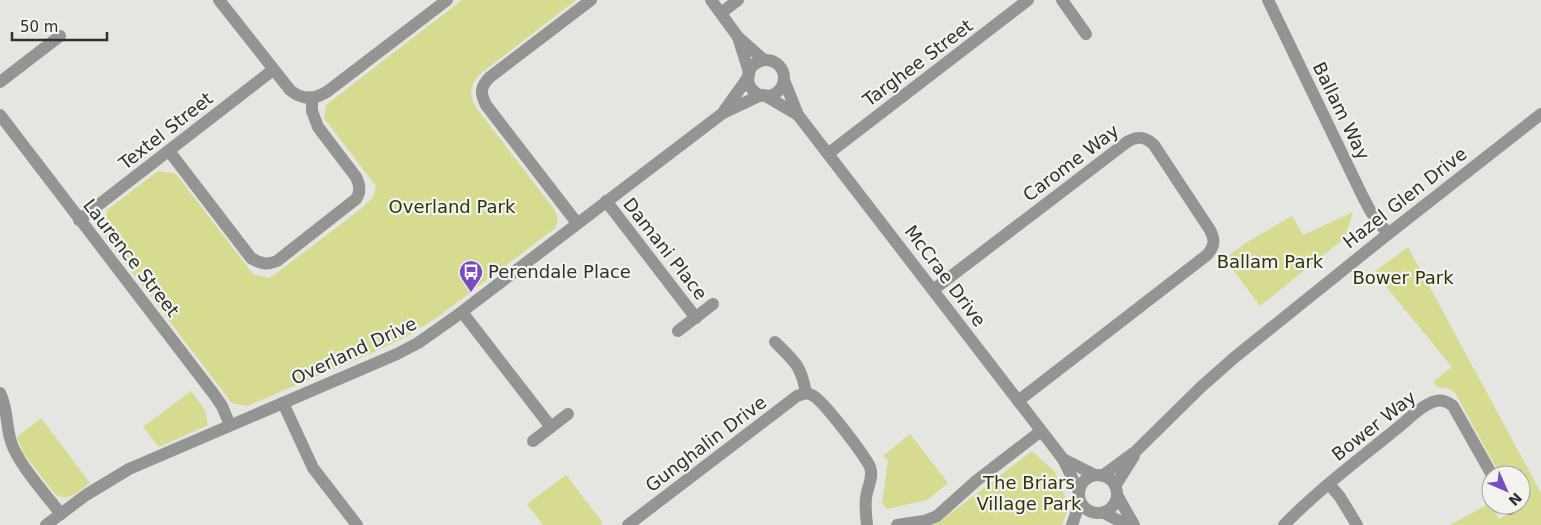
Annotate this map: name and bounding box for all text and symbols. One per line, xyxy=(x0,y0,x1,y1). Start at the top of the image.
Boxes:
scale bar xyxy=(12,10,108,42)
street label: Targhee Street xyxy=(858,15,977,111)
text: 50 m xyxy=(20,18,58,36)
street label: Ballam Way xyxy=(1309,59,1374,163)
street label: Textel Street xyxy=(114,88,217,174)
street label: Carome Way xyxy=(1019,120,1123,205)
street label: Hazel Glen Drive xyxy=(1339,143,1471,252)
street label: Damani Place xyxy=(619,194,712,304)
street label: Laurence Street xyxy=(79,195,184,321)
park label: Overland Park xyxy=(389,196,516,217)
street label: McCrae Drive xyxy=(901,221,990,330)
park label: Ballam Park xyxy=(1217,251,1324,272)
bus stop icon: Perendale Place xyxy=(458,259,484,293)
place label: Perendale Place xyxy=(488,261,631,282)
park label: Bower Park xyxy=(1352,267,1454,288)
street label: Overland Drive xyxy=(288,312,420,389)
street label: Bower Way xyxy=(1328,386,1420,465)
street label: Gunghalin Drive xyxy=(641,391,770,496)
north arrow xyxy=(1481,465,1531,515)
park label: The Briars Village Park xyxy=(976,472,1082,514)
text: N xyxy=(1505,489,1525,509)

